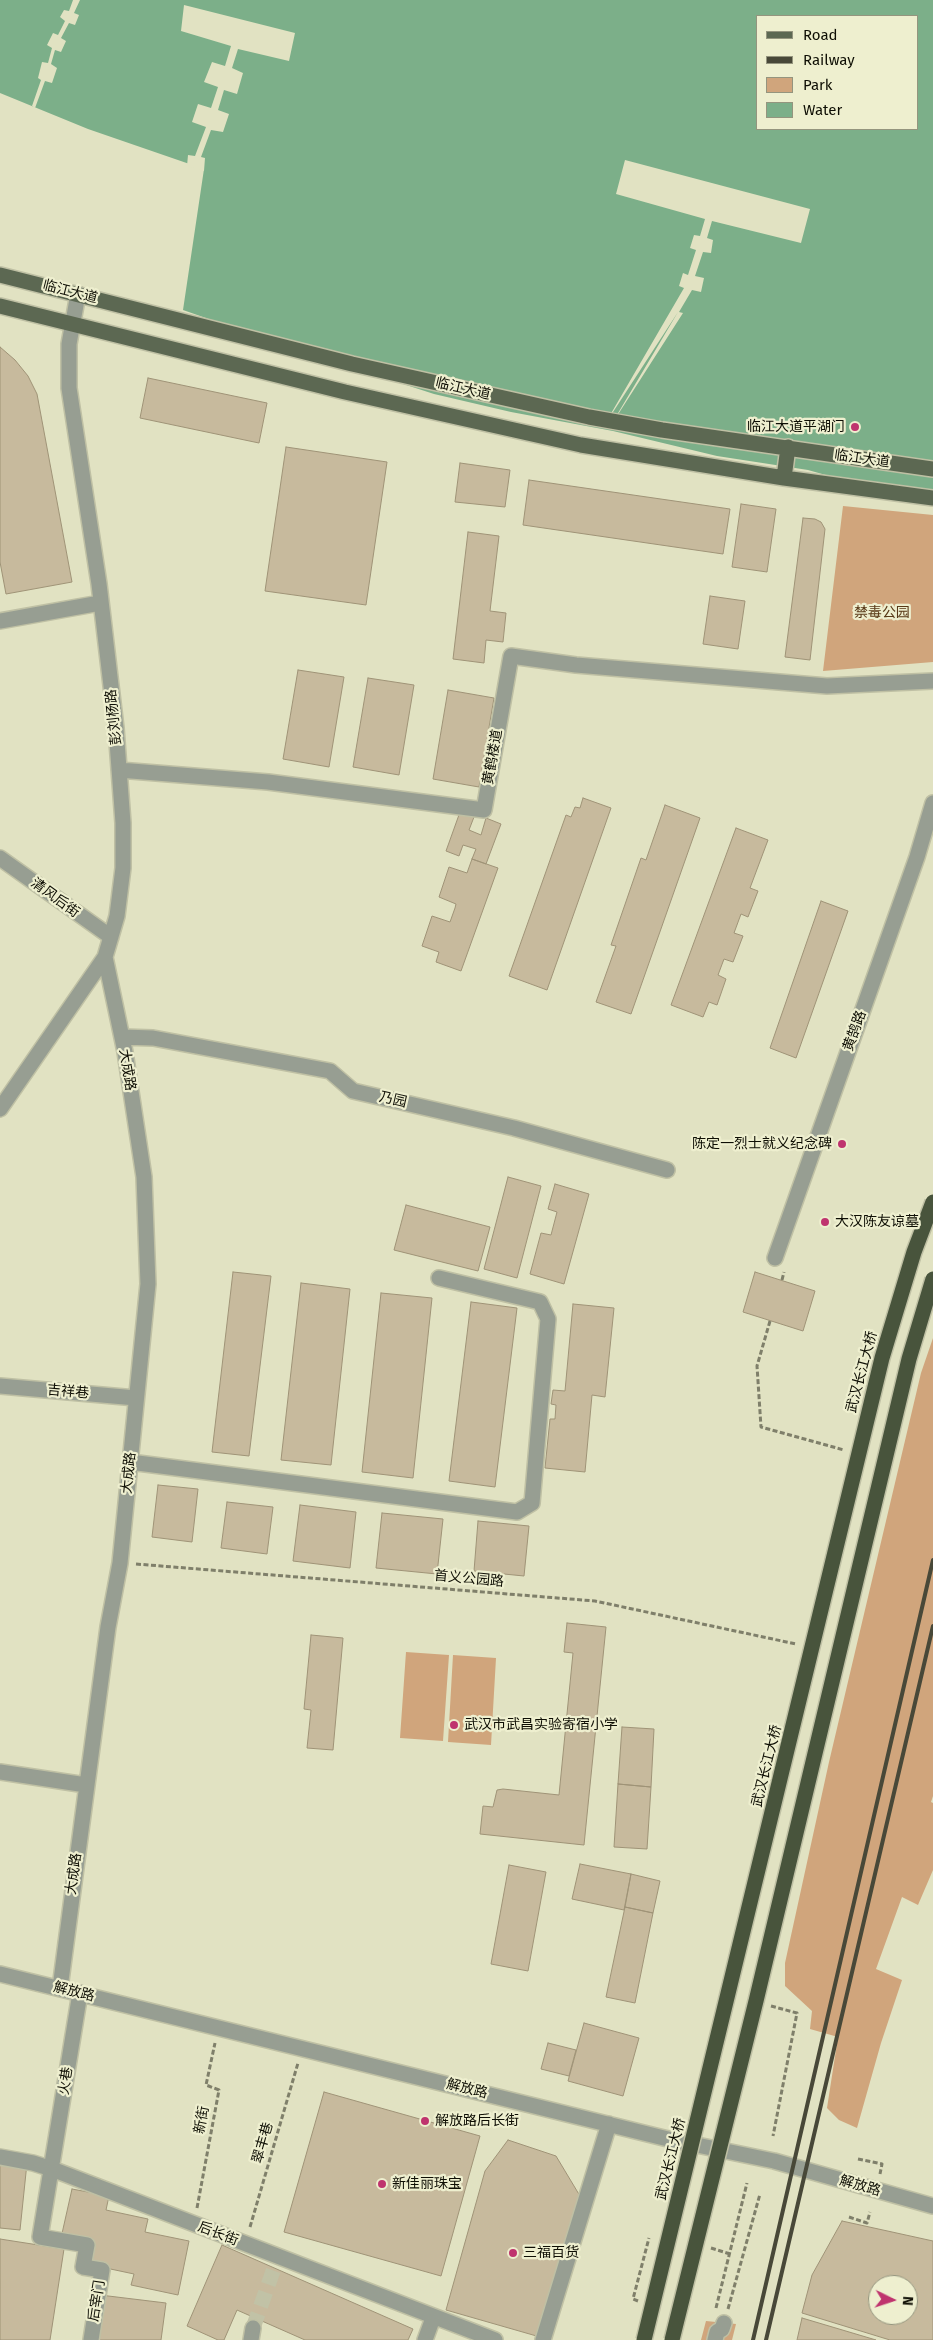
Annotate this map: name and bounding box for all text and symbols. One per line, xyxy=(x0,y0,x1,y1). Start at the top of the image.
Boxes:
legend xyxy=(756,15,918,130)
text: Road xyxy=(803,26,838,44)
text: Railway xyxy=(803,51,855,69)
text: Park xyxy=(803,76,833,94)
text: Water xyxy=(803,101,842,119)
street label: 临江大道 xyxy=(41,277,99,307)
street label: 临江大道 xyxy=(434,375,492,403)
place label: 临江大道平湖门 xyxy=(747,419,845,435)
marker: 临江大道平湖门 xyxy=(849,421,861,433)
street label: 临江大道 xyxy=(833,447,891,471)
park label: 禁毒公园 xyxy=(854,605,910,621)
street label: 彭刘杨路 xyxy=(103,688,125,746)
street label: 黄鹤楼道 xyxy=(480,728,506,786)
street label: 清风后街 xyxy=(27,875,83,921)
street label: 黄鹄路 xyxy=(840,1008,870,1054)
street label: 大成路 xyxy=(115,1048,139,1092)
street label: 乃园 xyxy=(377,1089,409,1111)
place label: 陈定一烈士就义纪念碑 xyxy=(692,1136,832,1152)
marker: 陈定一烈士就义纪念碑 xyxy=(836,1138,848,1150)
place label: 大汉陈友谅墓 xyxy=(835,1214,919,1230)
marker: 大汉陈友谅墓 xyxy=(819,1216,831,1228)
street label: 武汉长江大桥 xyxy=(843,1329,881,1415)
street label: 吉祥巷 xyxy=(46,1382,90,1402)
street label: 大成路 xyxy=(118,1451,140,1495)
street label: 首义公园路 xyxy=(433,1568,505,1590)
place label: 武汉市武昌实验寄宿小学 xyxy=(464,1717,618,1733)
marker: 武汉市武昌实验寄宿小学 xyxy=(448,1719,460,1731)
street label: 武汉长江大桥 xyxy=(749,1723,785,1809)
street label: 大成路 xyxy=(63,1852,85,1896)
street label: 解放路 xyxy=(52,1979,96,2005)
street label: 火巷 xyxy=(56,2066,76,2096)
street label: 解放路 xyxy=(445,2076,489,2102)
street label: 新街 xyxy=(191,2105,213,2135)
place label: 解放路后长街 xyxy=(435,2113,519,2129)
marker: 解放路后长街 xyxy=(419,2115,431,2127)
street label: 武汉长江大桥 xyxy=(653,2116,689,2202)
street label: 翠丰巷 xyxy=(249,2120,277,2166)
street label: 解放路 xyxy=(837,2172,883,2200)
place label: 新佳丽珠宝 xyxy=(392,2176,462,2192)
marker: 新佳丽珠宝 xyxy=(376,2178,388,2190)
street label: 后长街 xyxy=(195,2219,241,2249)
place label: 三福百货 xyxy=(523,2245,579,2261)
marker: 三福百货 xyxy=(507,2247,519,2259)
north arrow xyxy=(868,2275,918,2325)
street label: 后宰门 xyxy=(85,2279,109,2323)
text: N xyxy=(899,2296,916,2306)

